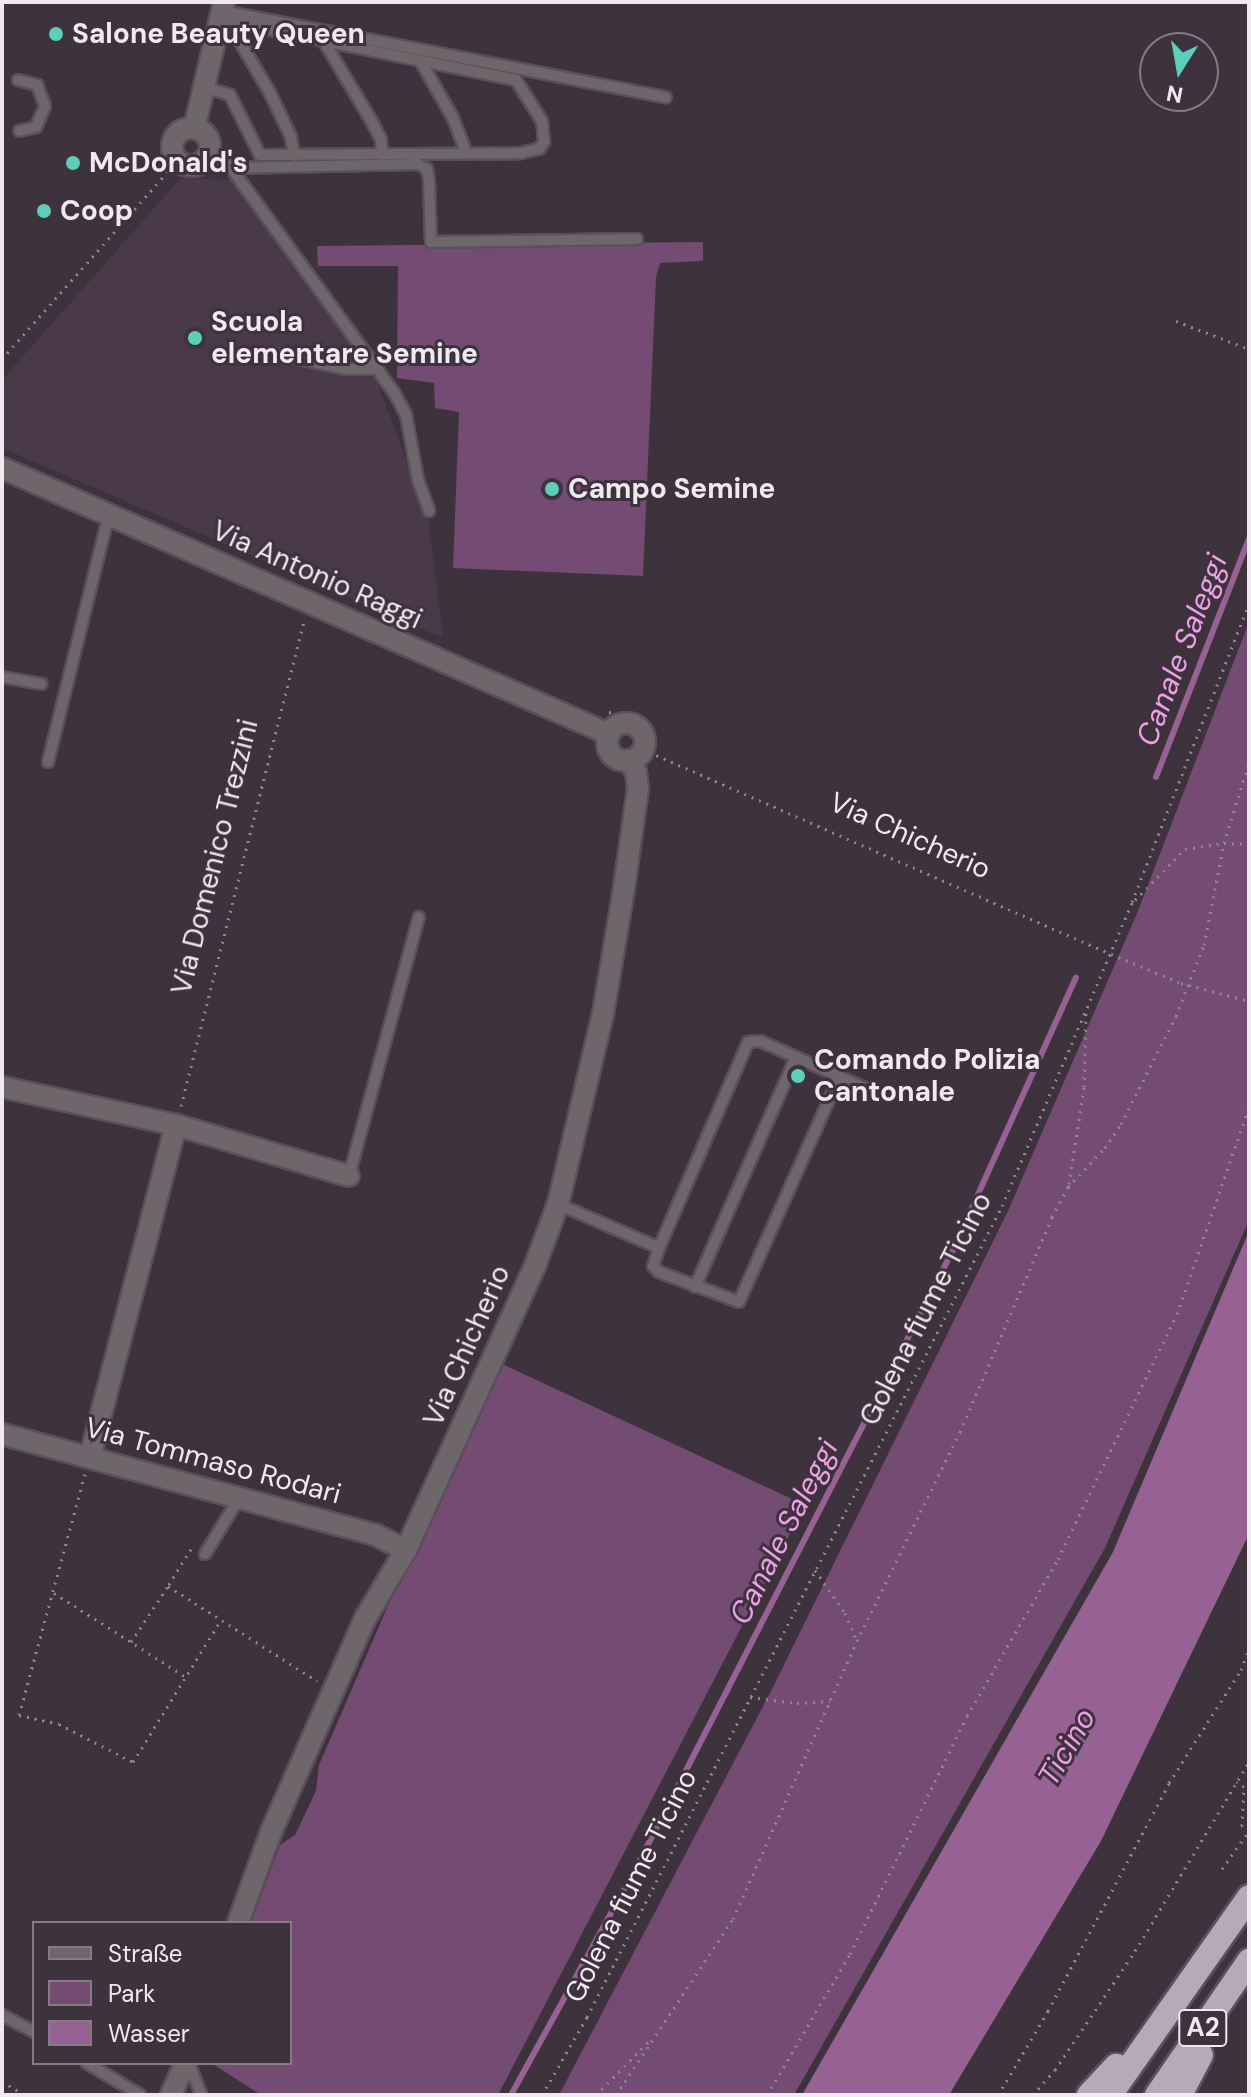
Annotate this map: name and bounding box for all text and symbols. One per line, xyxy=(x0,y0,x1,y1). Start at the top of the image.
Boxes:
place label: Salone Beauty Queen xyxy=(72,17,365,51)
marker: Salone Beauty Queen xyxy=(47,25,65,43)
north arrow xyxy=(1139,32,1219,112)
text: N xyxy=(1164,78,1185,110)
place label: McDonald's xyxy=(89,146,248,180)
marker: McDonald's xyxy=(64,154,82,172)
place label: Coop xyxy=(60,194,133,228)
marker: Coop xyxy=(35,202,53,220)
place label: Scuola elementare Semine xyxy=(211,305,478,371)
marker: Scuola elementare Semine xyxy=(186,329,204,347)
place label: Campo Semine xyxy=(568,472,775,506)
marker: Campo Semine xyxy=(543,480,561,498)
street label: Via Antonio Raggi xyxy=(207,514,427,636)
water label: Canale Saleggi xyxy=(1129,549,1235,751)
street label: Via Domenico Trezzini xyxy=(165,716,265,998)
street label: Via Chicherio xyxy=(824,786,996,886)
place label: Comando Polizia Cantonale xyxy=(814,1043,1040,1109)
marker: Comando Polizia Cantonale xyxy=(789,1067,807,1085)
street label: Golena fiume Ticino xyxy=(853,1187,999,1431)
street label: Via Chicherio xyxy=(417,1260,517,1432)
street label: Via Tommaso Rodari xyxy=(81,1411,345,1511)
water label: Canale Saleggi xyxy=(722,1434,846,1630)
water label: Ticino xyxy=(1031,1702,1103,1792)
street label: Golena fiume Ticino xyxy=(558,1764,704,2008)
legend xyxy=(32,1921,292,2065)
text: Straße xyxy=(108,1938,182,1969)
text: Park xyxy=(108,1978,155,2009)
road number: A2 xyxy=(1177,2006,1229,2050)
text: Wasser xyxy=(108,2018,190,2049)

